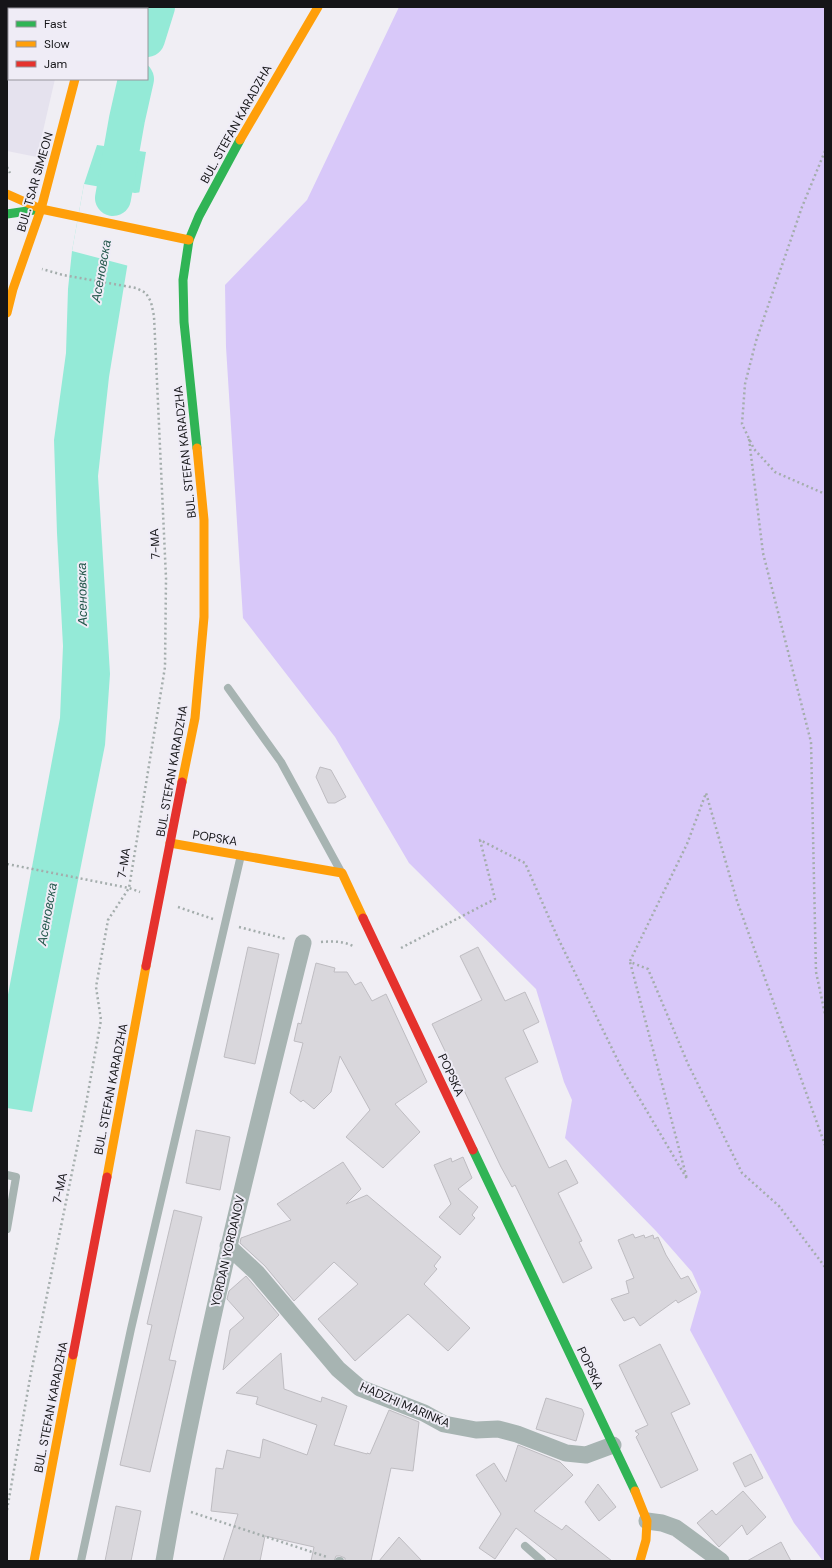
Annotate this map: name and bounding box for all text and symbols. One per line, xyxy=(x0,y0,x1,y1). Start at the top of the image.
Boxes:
legend xyxy=(8,8,148,80)
text: Fast xyxy=(44,16,67,32)
text: Slow xyxy=(44,36,70,52)
text: Jam xyxy=(44,56,67,72)
street label: BUL. STEFAN KARADZHA xyxy=(197,62,275,186)
street label: BUL. TSAR SIMEON xyxy=(13,130,57,234)
water label: Асеновска xyxy=(87,238,115,304)
street label: BUL. STEFAN KARADZHA xyxy=(170,385,200,519)
street label: 7-МА xyxy=(146,528,164,560)
water label: Асеновска xyxy=(73,562,91,627)
street label: BUL. STEFAN KARADZHA xyxy=(153,704,191,838)
street label: POPSKA xyxy=(191,827,239,849)
street label: 7-МА xyxy=(114,847,134,879)
water label: Асеновска xyxy=(33,881,61,947)
street label: BUL. STEFAN KARADZHA xyxy=(90,1022,132,1156)
street label: POPSKA xyxy=(434,1051,468,1099)
street label: 7-МА xyxy=(49,1171,71,1205)
street label: YORDAN YORDANOV xyxy=(207,1194,249,1308)
street label: BUL. STEFAN KARADZHA xyxy=(30,1340,72,1474)
street label: POPSKA xyxy=(573,1344,607,1392)
street label: HADZHI MARINKA xyxy=(358,1379,452,1431)

